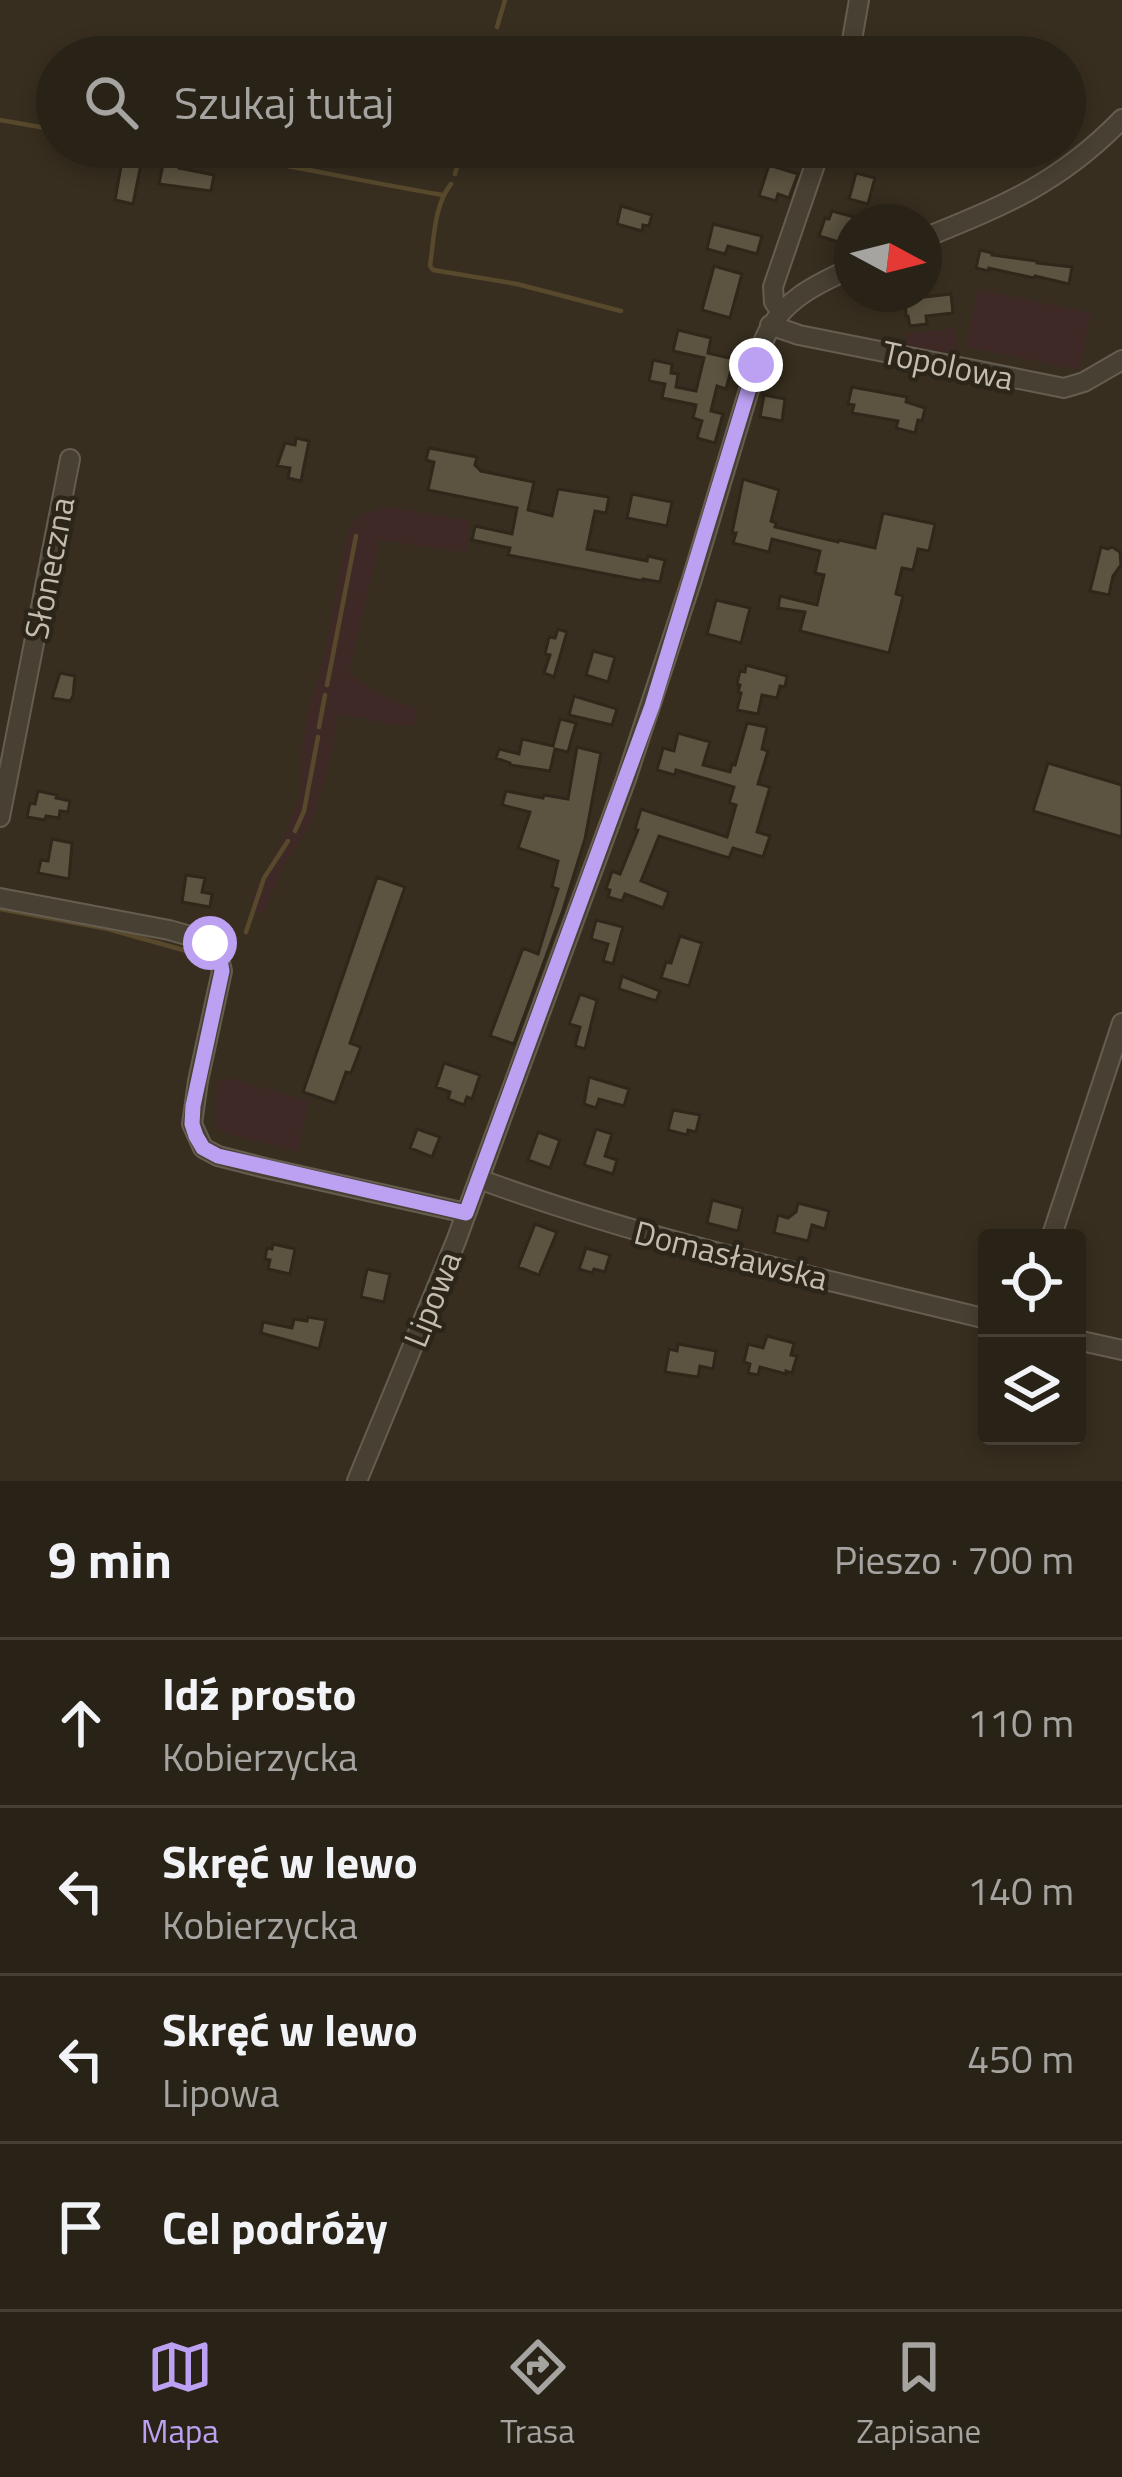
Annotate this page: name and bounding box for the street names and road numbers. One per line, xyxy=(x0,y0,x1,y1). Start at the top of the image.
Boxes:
street label: Topolowa xyxy=(878,327,1018,403)
street label: Słoneczna xyxy=(11,493,87,643)
street label: Domasławska xyxy=(629,1207,833,1303)
street label: Lipowa xyxy=(390,1244,474,1354)

